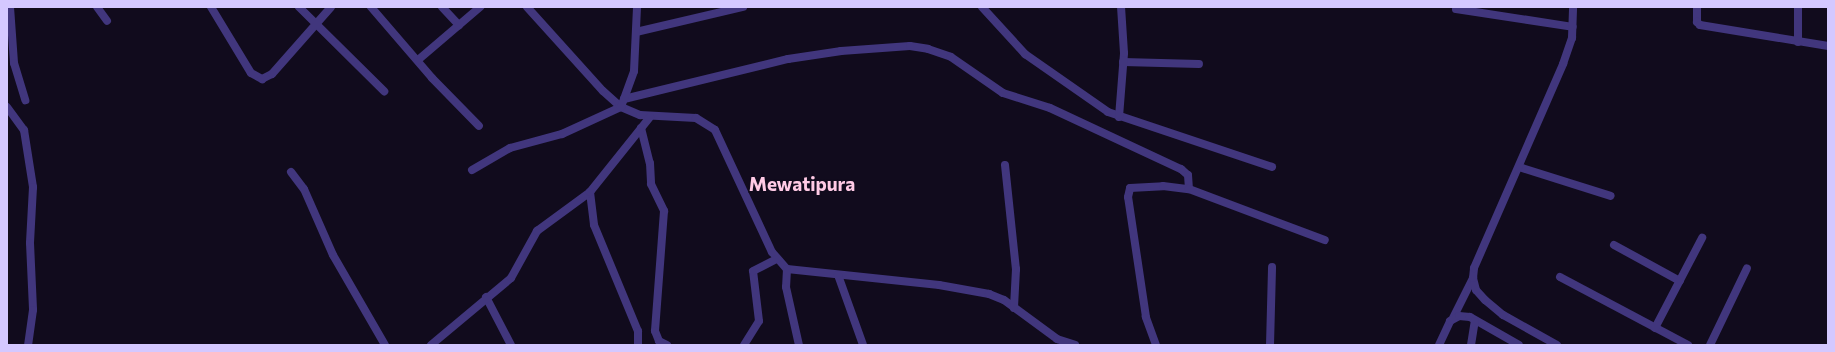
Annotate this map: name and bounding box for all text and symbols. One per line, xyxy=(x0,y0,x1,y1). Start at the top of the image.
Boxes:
district label: Mewatipura xyxy=(749,173,855,195)

